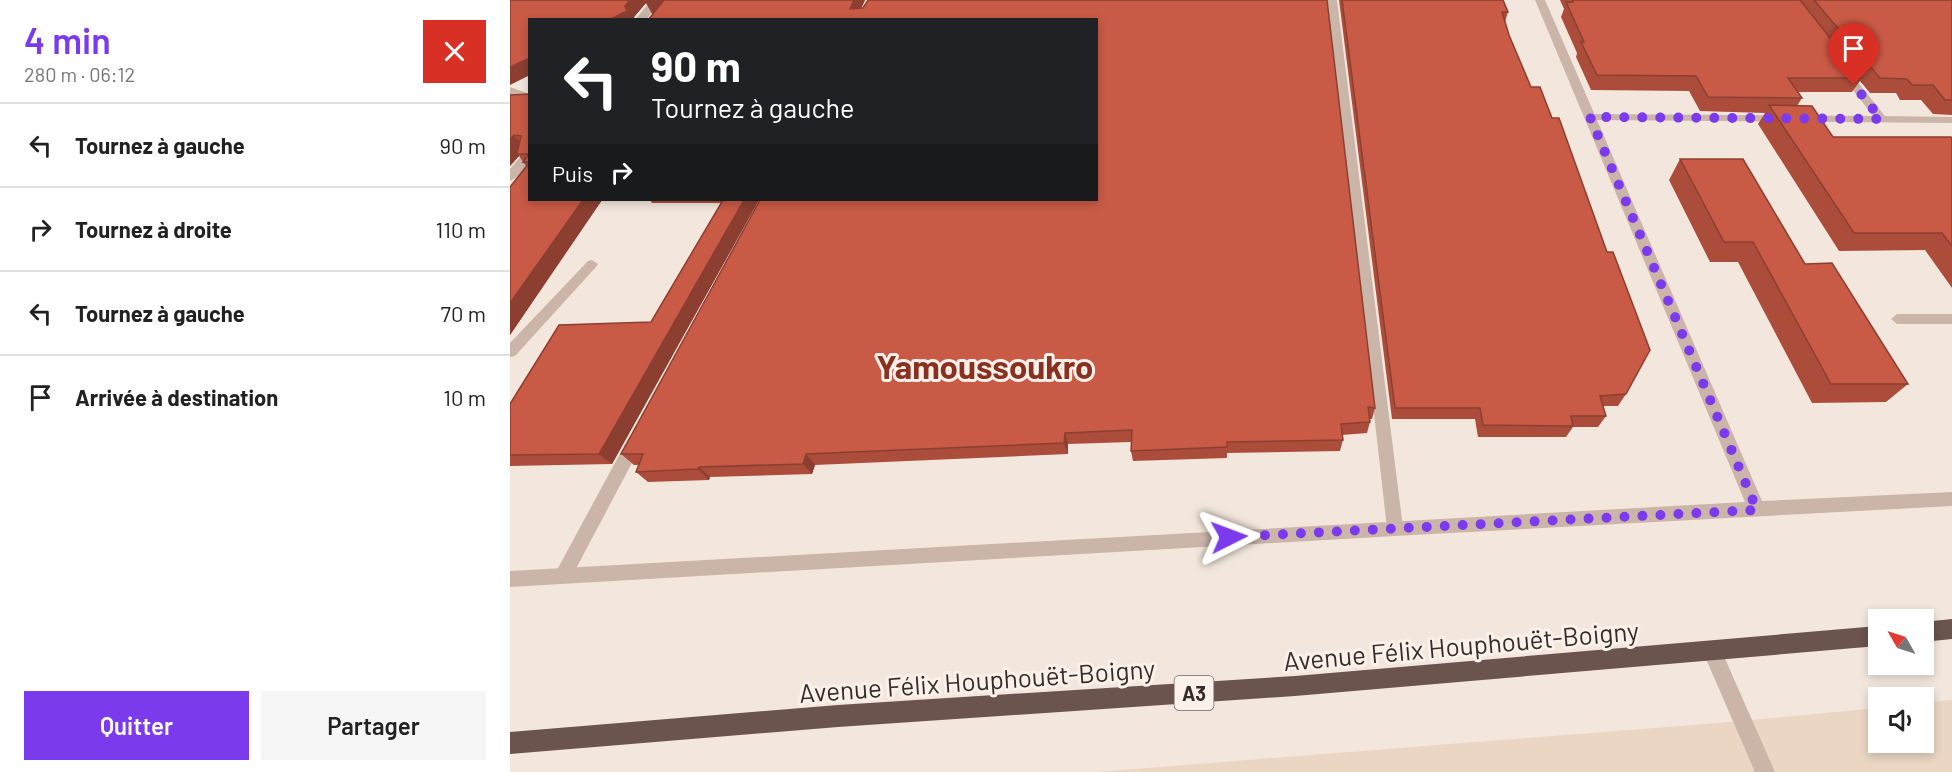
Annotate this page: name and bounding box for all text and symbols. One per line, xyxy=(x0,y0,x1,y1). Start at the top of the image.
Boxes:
text: 4 min xyxy=(24,18,111,61)
button: close xyxy=(423,20,486,83)
pin xyxy=(1828,23,1879,85)
icon: arrive xyxy=(1837,32,1870,65)
text: 90 m xyxy=(651,40,741,90)
icon: left xyxy=(552,42,630,120)
text: 280 m · 06:12 xyxy=(24,62,135,86)
text: Tournez à gauche xyxy=(651,91,854,123)
icon: left xyxy=(24,129,57,162)
text: Tournez à gauche xyxy=(75,132,245,158)
text: 90 m xyxy=(440,132,486,158)
icon: right xyxy=(605,156,638,189)
text: Puis xyxy=(552,160,593,186)
icon: right xyxy=(24,213,57,246)
text: Tournez à droite xyxy=(75,216,232,242)
text: 110 m xyxy=(436,216,486,242)
icon: left xyxy=(24,297,57,330)
text: Tournez à gauche xyxy=(75,300,245,326)
text: 70 m xyxy=(441,300,486,326)
district label: Yamoussoukro xyxy=(877,346,1093,386)
icon: arrive xyxy=(24,381,57,414)
text: Arrivée à destination xyxy=(75,384,278,410)
text: 10 m xyxy=(443,384,486,410)
position arrow xyxy=(1197,505,1261,569)
north arrow xyxy=(1868,609,1934,675)
map controls xyxy=(1868,609,1934,753)
street label: Avenue Félix Houphouët-Boigny xyxy=(1282,614,1640,676)
street label: Avenue Félix Houphouët-Boigny xyxy=(798,652,1156,708)
road number: A3 xyxy=(1174,676,1214,710)
button: sound xyxy=(1868,687,1934,753)
button: Quitter xyxy=(24,691,249,760)
button: Partager xyxy=(261,691,486,760)

